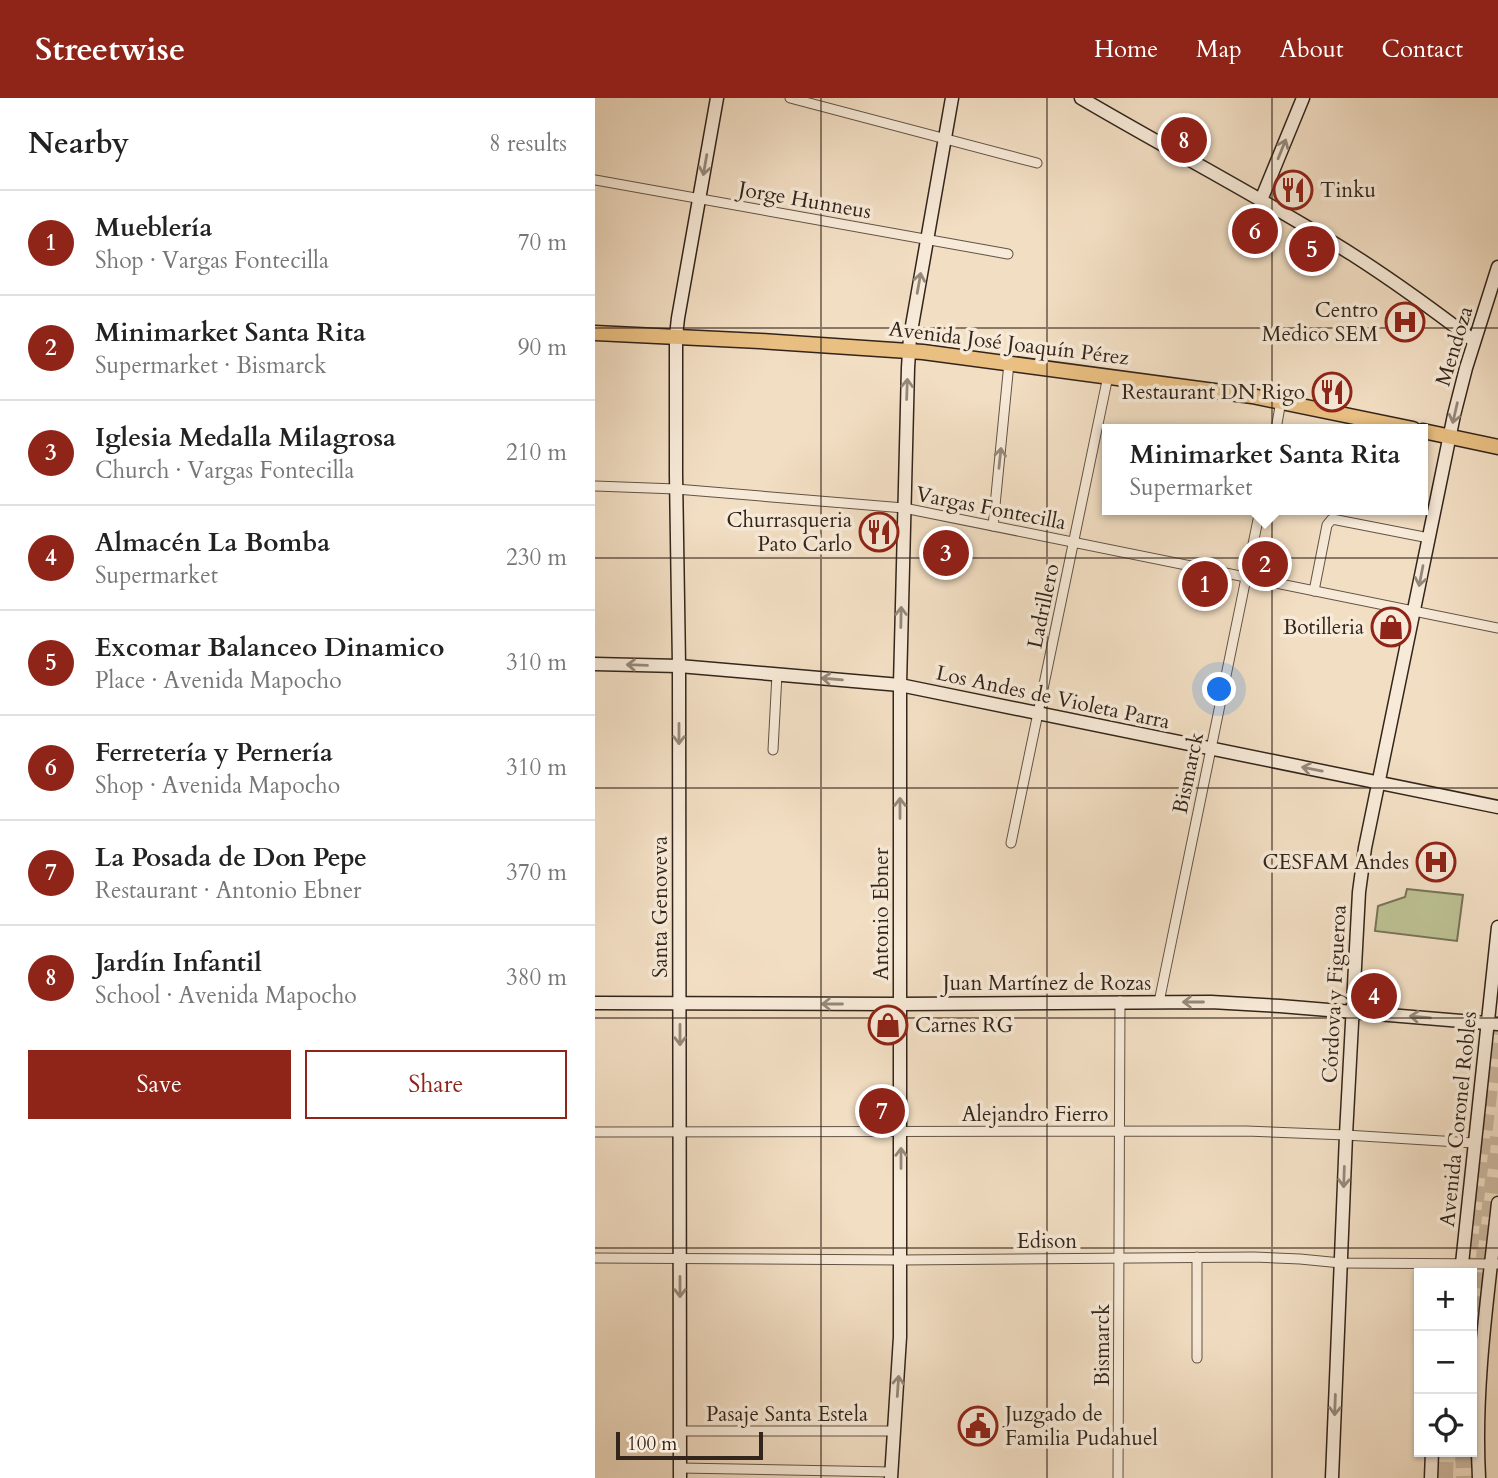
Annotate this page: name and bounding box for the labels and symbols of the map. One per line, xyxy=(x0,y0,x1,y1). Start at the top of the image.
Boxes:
pin: 8 xyxy=(1161,114,1207,166)
one-way arrow xyxy=(1276,139,1289,161)
one-way arrow xyxy=(698,153,711,176)
restaurant icon: Tinku xyxy=(1272,169,1314,211)
street label: Jorge Hunneus xyxy=(733,174,873,226)
place label: Tinku xyxy=(1320,176,1376,205)
pin: 6 xyxy=(1232,205,1278,257)
pin: 5 xyxy=(1289,223,1335,275)
one-way arrow xyxy=(913,272,926,295)
place label: Centro Medico SEM xyxy=(1262,296,1378,349)
hospital icon: Centro Medico SEM xyxy=(1384,301,1426,343)
street label: Mendoza xyxy=(1429,303,1480,390)
street label: Avenida José Joaquín Pérez xyxy=(887,314,1131,373)
restaurant icon: Restaurant DN Rigo xyxy=(1311,371,1353,413)
one-way arrow xyxy=(901,378,914,401)
place label: Restaurant DN Rigo xyxy=(1122,378,1305,407)
one-way arrow xyxy=(1447,401,1460,423)
one-way arrow xyxy=(993,447,1006,469)
street label: Vargas Fontecilla xyxy=(913,480,1068,537)
place label: Churrasqueria Pato Carlo xyxy=(727,506,852,559)
restaurant icon: Churrasqueria Pato Carlo xyxy=(858,511,900,553)
pin: 3 xyxy=(923,527,969,579)
pin: 2 xyxy=(1242,538,1288,590)
pin: 1 xyxy=(1182,558,1228,610)
street label: Ladrillero xyxy=(1020,561,1067,651)
one-way arrow xyxy=(1414,564,1427,587)
one-way arrow xyxy=(895,606,908,629)
shop icon: Botilleria xyxy=(1370,606,1412,648)
place label: Botilleria xyxy=(1283,613,1364,642)
one-way arrow xyxy=(626,658,649,672)
street label: Los Andes de Violeta Parra xyxy=(933,659,1172,736)
one-way arrow xyxy=(821,672,844,685)
your location xyxy=(1202,672,1236,706)
one-way arrow xyxy=(672,723,686,746)
street label: Bismarck xyxy=(1166,729,1211,816)
one-way arrow xyxy=(1301,762,1324,776)
one-way arrow xyxy=(893,797,907,820)
street label: Santa Genoveva xyxy=(646,836,675,978)
hospital icon: CESFAM Andes xyxy=(1415,841,1457,883)
street label: Antonio Ebner xyxy=(867,847,896,981)
place label: CESFAM Andes xyxy=(1263,848,1409,877)
street label: Córdova y Figueroa xyxy=(1315,904,1354,1084)
street label: Juan Martínez de Rozas xyxy=(940,969,1151,998)
pin: 4 xyxy=(1351,970,1397,1022)
one-way arrow xyxy=(1181,995,1204,1009)
one-way arrow xyxy=(821,997,844,1011)
shop icon: Carnes RG xyxy=(867,1004,909,1046)
one-way arrow xyxy=(1409,1010,1431,1023)
street label: Avenida Coronel Robles xyxy=(1433,1010,1484,1228)
place label: Carnes RG xyxy=(915,1011,1013,1040)
one-way arrow xyxy=(673,1024,687,1047)
pin: 7 xyxy=(859,1085,905,1137)
street label: Alejandro Fierro xyxy=(962,1100,1108,1129)
one-way arrow xyxy=(894,1147,908,1170)
one-way arrow xyxy=(1337,1166,1351,1189)
street label: Edison xyxy=(1017,1227,1077,1256)
one-way arrow xyxy=(673,1276,687,1299)
street label: Bismarck xyxy=(1088,1303,1117,1386)
one-way arrow xyxy=(891,1374,904,1397)
one-way arrow xyxy=(1329,1393,1342,1416)
street label: Pasaje Santa Estela xyxy=(706,1400,868,1429)
place label: Juzgado de Familia Pudahuel xyxy=(1002,1400,1158,1453)
public building icon: Juzgado de Familia Pudahuel xyxy=(957,1405,999,1447)
scale bar xyxy=(616,1429,763,1461)

